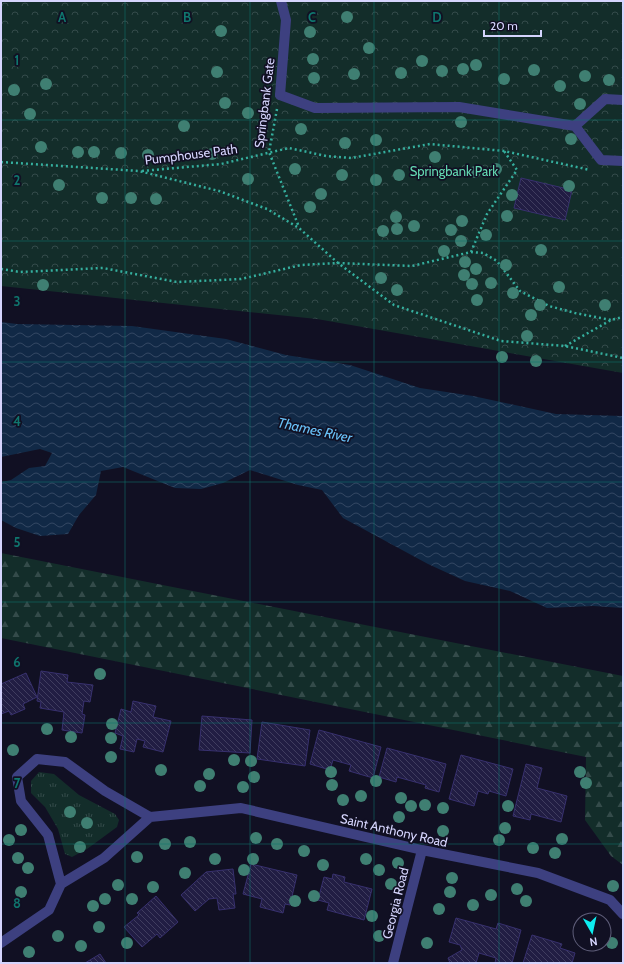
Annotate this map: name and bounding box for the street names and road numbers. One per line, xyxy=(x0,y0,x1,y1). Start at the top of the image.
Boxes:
street label: Springbank Gate xyxy=(251,57,278,149)
street label: Pumphouse Path xyxy=(144,140,238,168)
street label: Saint Anthony Road xyxy=(339,810,449,850)
street label: Georgia Road xyxy=(378,865,412,941)

